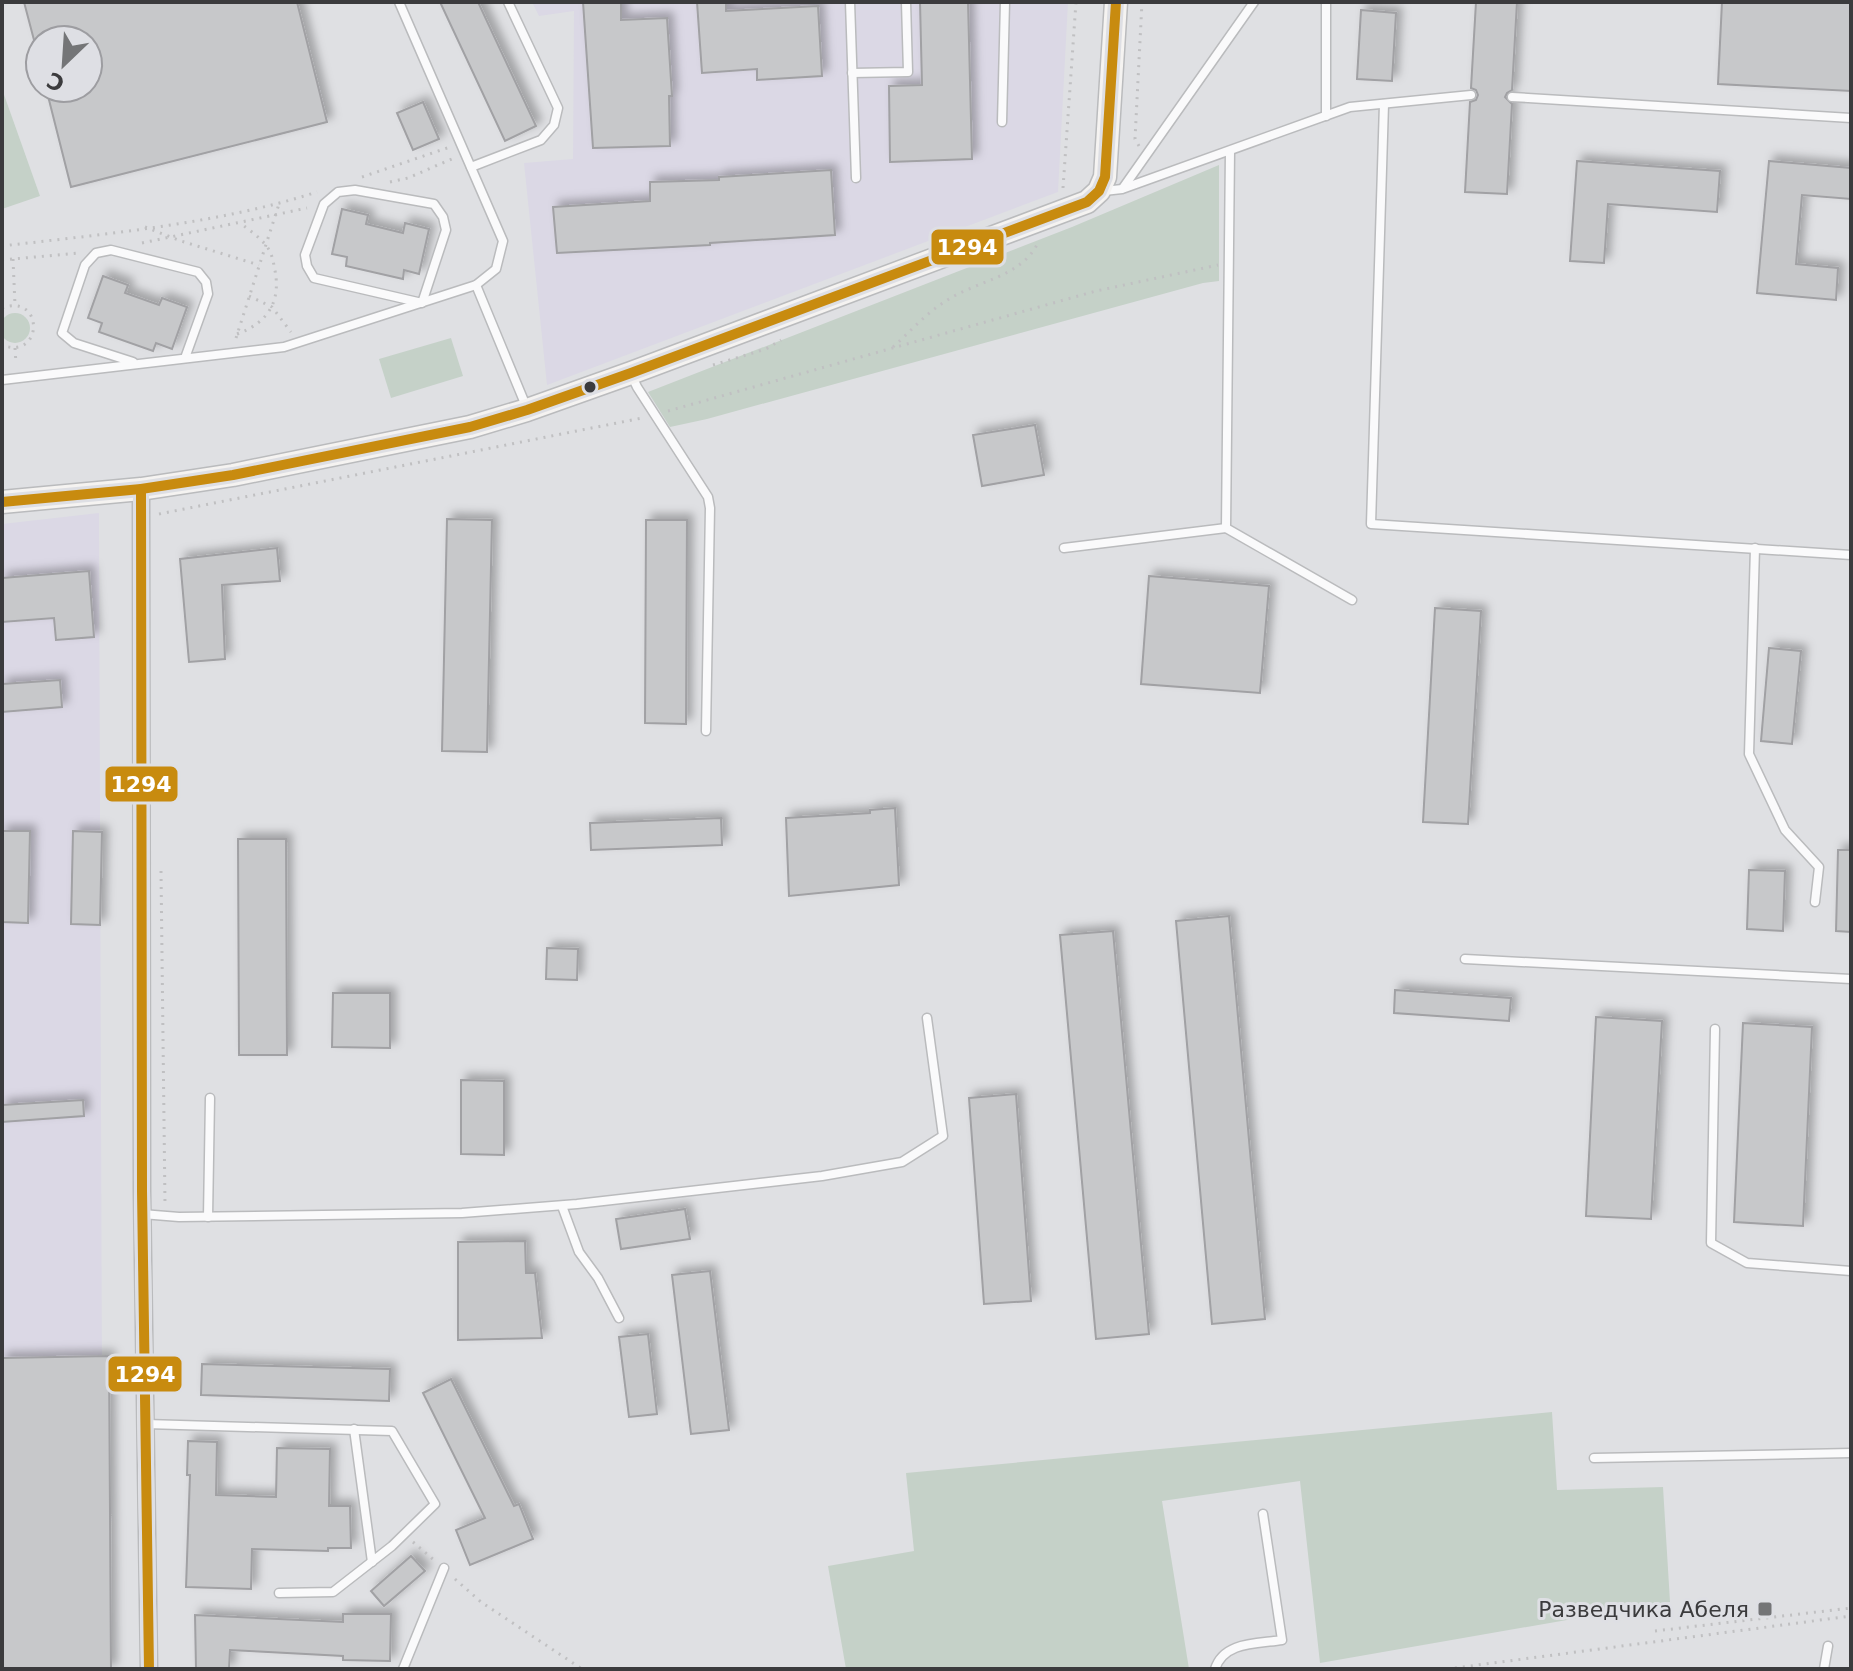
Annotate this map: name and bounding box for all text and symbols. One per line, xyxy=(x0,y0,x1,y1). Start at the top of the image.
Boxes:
north arrow xyxy=(24,24,104,104)
text: С xyxy=(43,67,68,96)
line badge: 1294 xyxy=(930,228,1005,266)
text: 1294 xyxy=(936,235,998,260)
unlabelled marker xyxy=(582,379,598,395)
line badge: 1294 xyxy=(104,765,179,803)
text: 1294 xyxy=(110,772,172,797)
line badge: 1294 xyxy=(107,1355,183,1393)
text: 1294 xyxy=(114,1362,176,1387)
place label: Разведчика Абеля xyxy=(1538,1597,1749,1622)
marker: Разведчика Абеля xyxy=(1756,1600,1774,1618)

